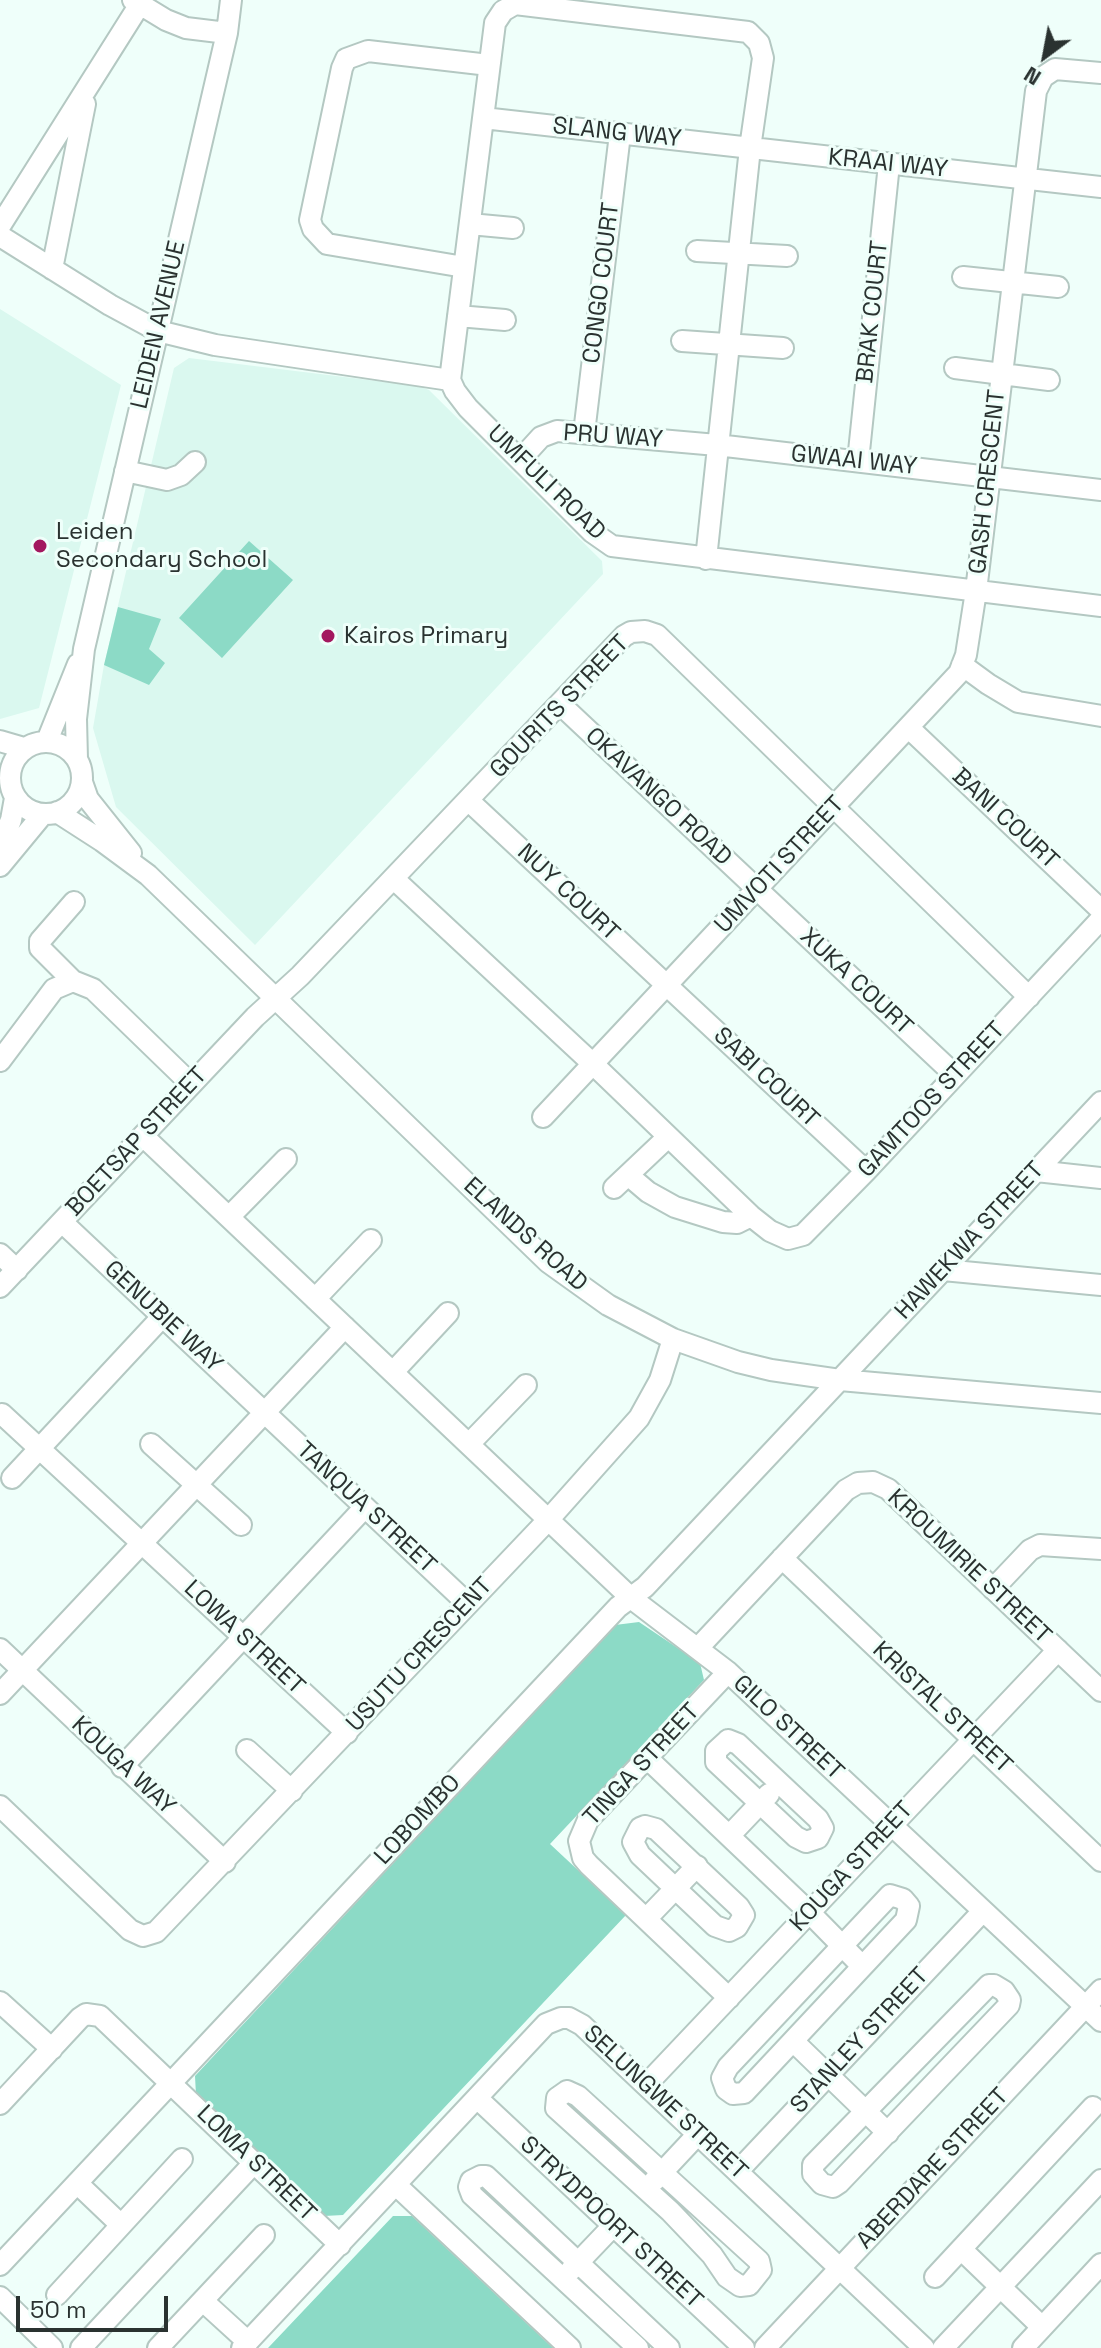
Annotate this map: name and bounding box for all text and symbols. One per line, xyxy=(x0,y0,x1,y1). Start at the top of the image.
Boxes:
north arrow xyxy=(1005,16,1085,96)
text: N xyxy=(1019,61,1046,92)
street label: SLANG WAY xyxy=(551,112,683,154)
street label: KRAAI WAY xyxy=(827,143,949,185)
street label: CONGO COURT xyxy=(578,201,626,365)
street label: LEIDEN AVENUE xyxy=(126,238,192,412)
street label: BRAK COURT xyxy=(851,239,895,385)
street label: GASH CRESCENT xyxy=(964,388,1012,576)
street label: PRU WAY xyxy=(562,419,664,455)
street label: UMFULI ROAD xyxy=(481,420,611,546)
street label: GWAAI WAY xyxy=(789,440,919,482)
place label: Leiden Secondary School xyxy=(56,518,267,574)
marker: Leiden Secondary School xyxy=(31,537,49,555)
place label: Kairos Primary xyxy=(344,622,508,650)
marker: Kairos Primary xyxy=(319,627,337,645)
street label: GOURITS STREET xyxy=(484,629,636,785)
street label: OKAVANGO ROAD xyxy=(579,722,737,872)
street label: BANI COURT xyxy=(946,762,1064,876)
street label: UMVOTI STREET xyxy=(709,790,851,940)
street label: NUY COURT xyxy=(511,838,625,948)
street label: XUKA COURT xyxy=(794,922,918,1042)
street label: GAMTOOS STREET xyxy=(852,1016,1012,1184)
street label: SABI COURT xyxy=(707,1022,825,1134)
street label: BOETSAP STREET xyxy=(60,1061,214,1223)
street label: HAWEKWA STREET xyxy=(889,1156,1051,1326)
street label: ELANDS ROAD xyxy=(457,1172,593,1298)
street label: GENUBIE WAY xyxy=(98,1255,228,1379)
street label: TANQUA STREET xyxy=(290,1436,442,1580)
street label: KROUMIRIE STREET xyxy=(881,1484,1057,1650)
street label: USUTU CRESCENT xyxy=(341,1572,499,1738)
street label: LOWA STREET xyxy=(178,1575,310,1701)
street label: KRISTAL STREET xyxy=(866,1636,1018,1780)
street label: GILO STREET xyxy=(727,1669,849,1787)
street label: TINGA STREET xyxy=(578,1698,706,1832)
street label: KOUGA WAY xyxy=(65,1711,181,1821)
street label: LOBOMBO xyxy=(369,1769,467,1871)
street label: KOUGA STREET xyxy=(784,1796,920,1938)
street label: STANLEY STREET xyxy=(785,1962,935,2120)
street label: SELUNGWE STREET xyxy=(577,2020,753,2186)
street label: ABERDARE STREET xyxy=(851,2083,1015,2255)
street label: LOMA STREET xyxy=(190,2100,322,2228)
street label: STRYDPOORT STREET xyxy=(514,2131,708,2315)
scale bar xyxy=(20,2280,172,2330)
text: 50 m xyxy=(30,2294,87,2325)

